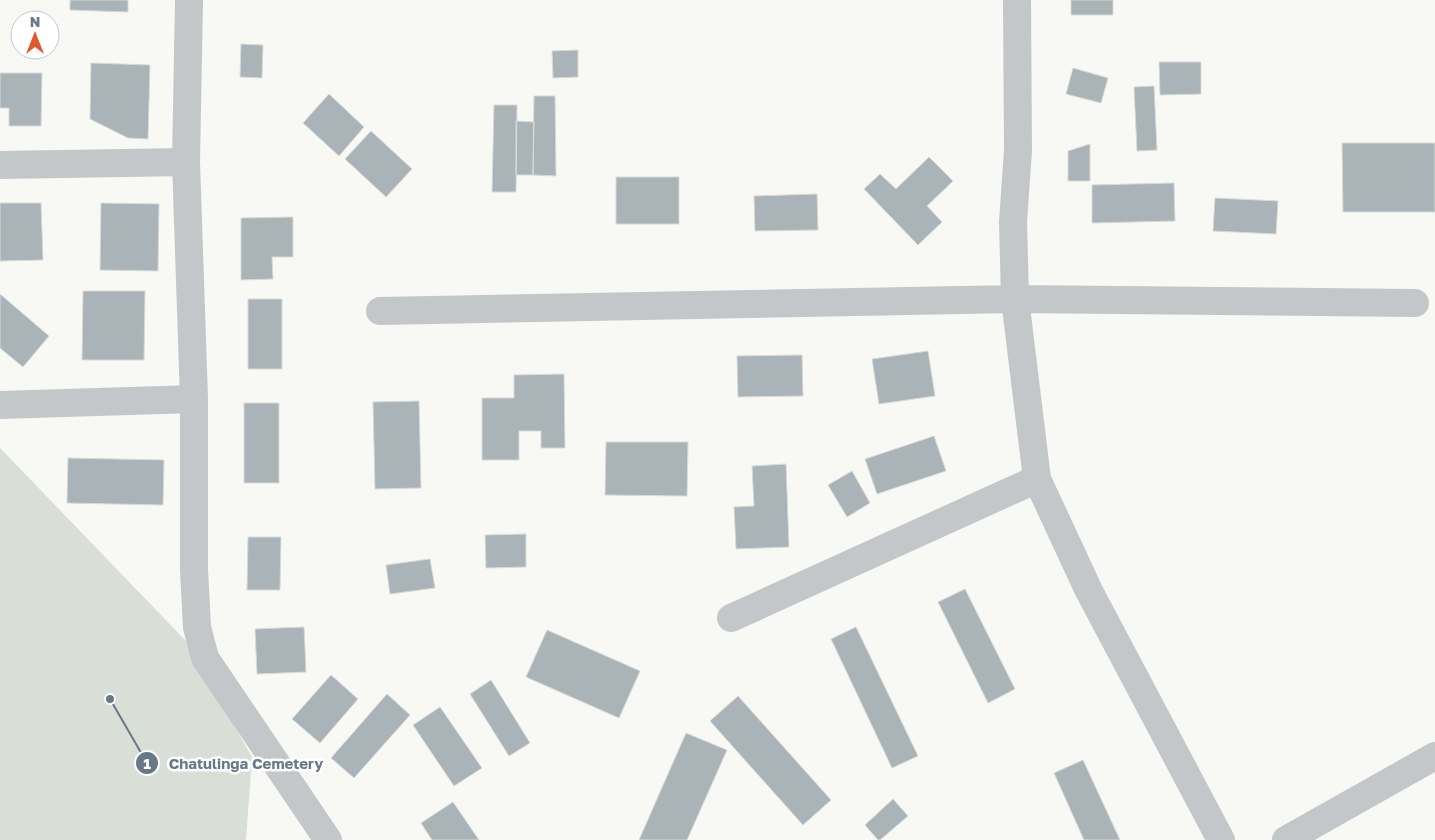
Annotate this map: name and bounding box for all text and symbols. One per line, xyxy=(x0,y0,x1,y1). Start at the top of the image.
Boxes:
north arrow xyxy=(10,10,60,60)
text: N xyxy=(30,13,40,30)
callout: Chatulinga Cemetery xyxy=(134,748,334,778)
text: 1 xyxy=(143,754,151,772)
text: Chatulinga Cemetery xyxy=(169,754,323,772)

